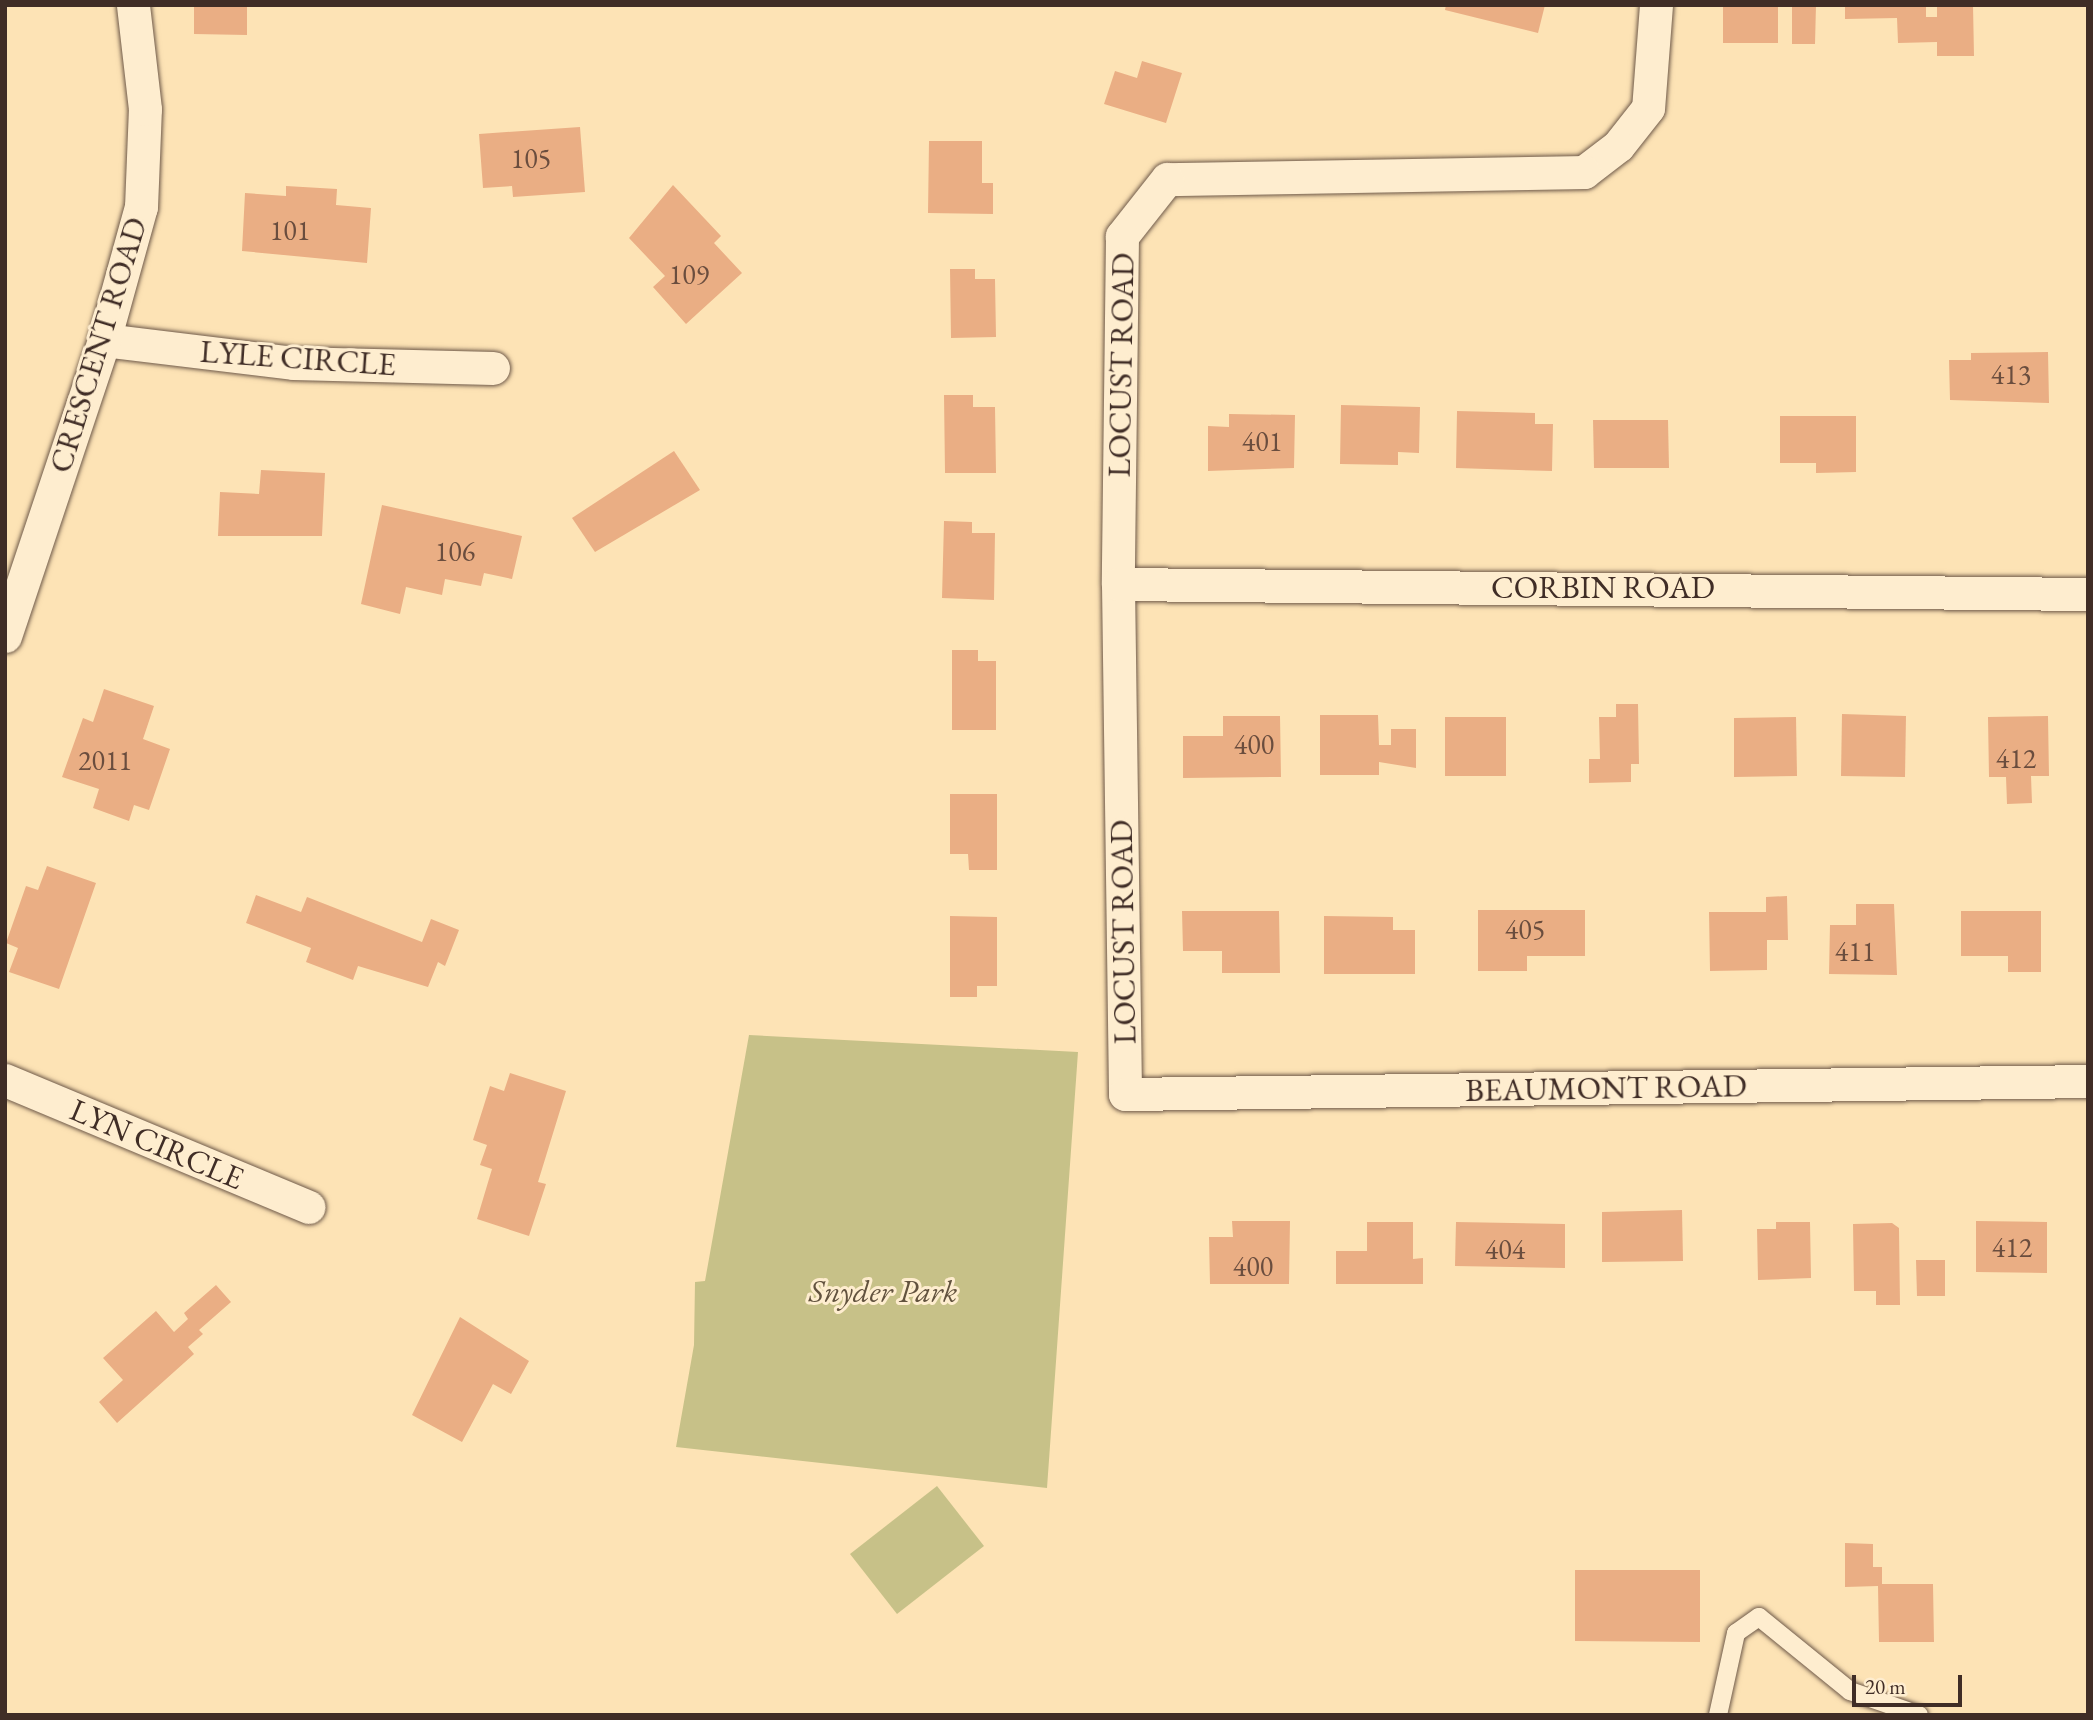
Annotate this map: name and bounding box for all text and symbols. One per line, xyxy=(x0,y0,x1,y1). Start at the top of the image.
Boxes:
house number: 105 xyxy=(511,141,551,175)
street label: CRESCENT ROAD xyxy=(41,213,155,477)
house number: 101 xyxy=(270,213,310,247)
street label: LOCUST ROAD xyxy=(1100,252,1142,478)
house number: 109 xyxy=(669,257,709,291)
street label: LYLE CIRCLE xyxy=(199,332,397,384)
house number: 413 xyxy=(1991,357,2031,391)
house number: 401 xyxy=(1242,424,1282,458)
house number: 106 xyxy=(435,534,475,568)
street label: CORBIN ROAD xyxy=(1491,568,1715,606)
house number: 400 xyxy=(1234,727,1274,761)
house number: 412 xyxy=(1996,741,2036,775)
house number: 2011 xyxy=(78,743,132,777)
street label: LOCUST ROAD xyxy=(1102,819,1144,1045)
house number: 405 xyxy=(1505,912,1545,946)
house number: 411 xyxy=(1835,934,1875,968)
street label: BEAUMONT ROAD xyxy=(1465,1066,1747,1110)
street label: LYN CIRCLE xyxy=(64,1090,250,1198)
house number: 412 xyxy=(1992,1230,2032,1264)
house number: 404 xyxy=(1485,1232,1525,1266)
house number: 400 xyxy=(1233,1249,1273,1283)
park label: Snyder Park xyxy=(809,1272,957,1310)
scale bar xyxy=(1855,1660,1965,1704)
text: 20 m xyxy=(1865,1673,1906,1700)

